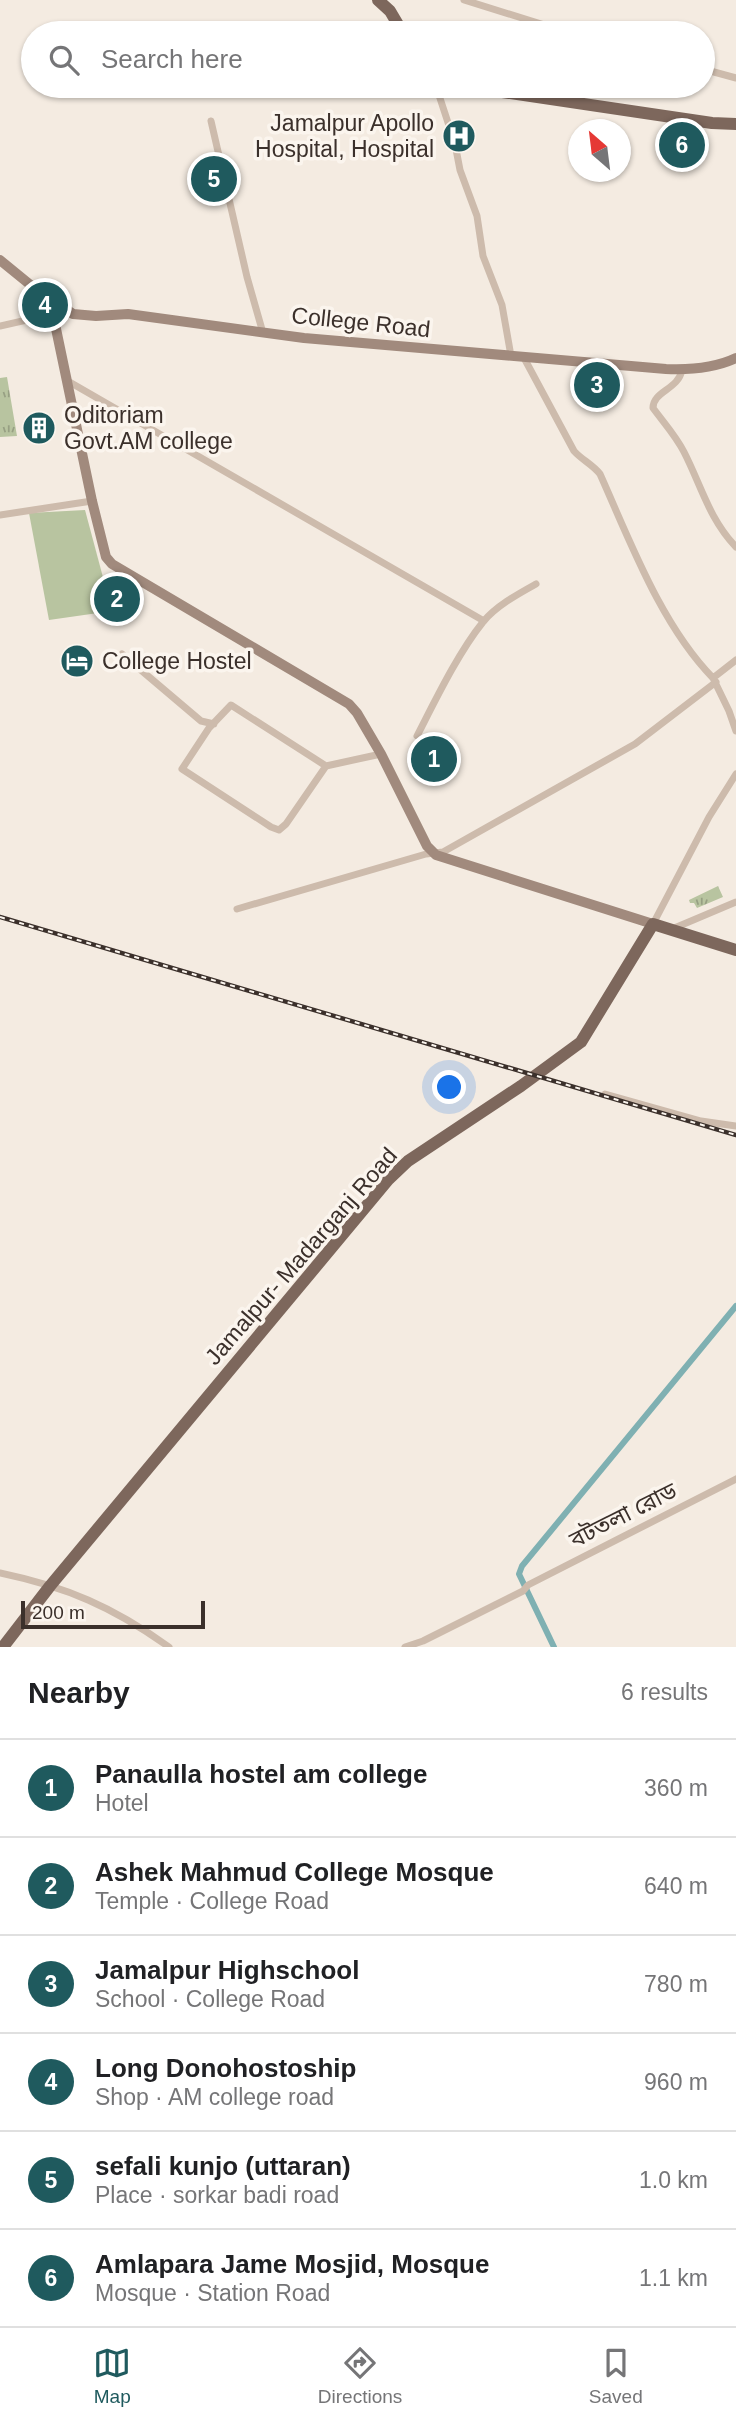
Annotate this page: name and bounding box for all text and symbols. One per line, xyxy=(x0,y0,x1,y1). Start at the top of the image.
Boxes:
search box xyxy=(21,21,715,98)
icon: search xyxy=(45,41,83,79)
text: Search here xyxy=(101,44,243,74)
place label: Jamalpur Apollo Hospital, Hospital xyxy=(255,110,434,162)
hospital icon: Jamalpur Apollo Hospital, Hospital xyxy=(440,117,478,155)
north arrow xyxy=(568,119,631,182)
pin: 6 xyxy=(659,119,705,171)
pin: 5 xyxy=(191,153,237,205)
pin: 4 xyxy=(22,279,68,331)
street label: College Road xyxy=(290,302,432,342)
pin: 3 xyxy=(574,359,620,411)
place label: Oditoriam Govt.AM college xyxy=(64,402,233,454)
building icon: Oditoriam Govt.AM college xyxy=(20,409,58,447)
pin: 2 xyxy=(94,573,140,625)
hotel icon: College Hostel xyxy=(58,642,96,680)
place label: College Hostel xyxy=(102,648,252,674)
pin: 1 xyxy=(411,733,457,785)
your location xyxy=(432,1070,466,1104)
street label: Jamalpur- Madarganj Road xyxy=(200,1142,402,1370)
street label: বটতলা রোড xyxy=(564,1477,681,1553)
scale bar xyxy=(21,1598,205,1630)
text: 200 m xyxy=(32,1602,85,1623)
text: Nearby xyxy=(28,1676,130,1709)
text: 6 results xyxy=(621,1679,708,1705)
text: Panaulla hostel am college xyxy=(95,1759,427,1789)
text: 1 xyxy=(45,1775,57,1801)
text: 360 m xyxy=(644,1775,708,1801)
text: Hotel xyxy=(95,1790,149,1816)
text: Ashek Mahmud College Mosque xyxy=(95,1857,494,1887)
text: 2 xyxy=(45,1873,57,1899)
text: 640 m xyxy=(644,1873,708,1899)
text: Temple · College Road xyxy=(95,1888,329,1914)
text: Jamalpur Highschool xyxy=(95,1955,359,1985)
text: 3 xyxy=(45,1971,57,1997)
text: 780 m xyxy=(644,1971,708,1997)
text: School · College Road xyxy=(95,1986,325,2012)
text: Long Donohostoship xyxy=(95,2053,356,2083)
text: 4 xyxy=(45,2069,57,2095)
text: 960 m xyxy=(644,2069,708,2095)
text: Shop · AM college road xyxy=(95,2084,334,2110)
text: sefali kunjo (uttaran) xyxy=(95,2151,351,2181)
text: 5 xyxy=(45,2167,57,2193)
text: 1.0 km xyxy=(639,2167,708,2193)
text: Place · sorkar badi road xyxy=(95,2182,339,2208)
text: Amlapara Jame Mosjid, Mosque xyxy=(95,2249,489,2279)
text: 6 xyxy=(45,2265,57,2291)
text: 1.1 km xyxy=(639,2265,708,2291)
text: Mosque · Station Road xyxy=(95,2280,330,2306)
tab: Map xyxy=(93,2344,131,2408)
tab: Directions xyxy=(318,2344,402,2408)
tab: Saved xyxy=(589,2344,643,2408)

